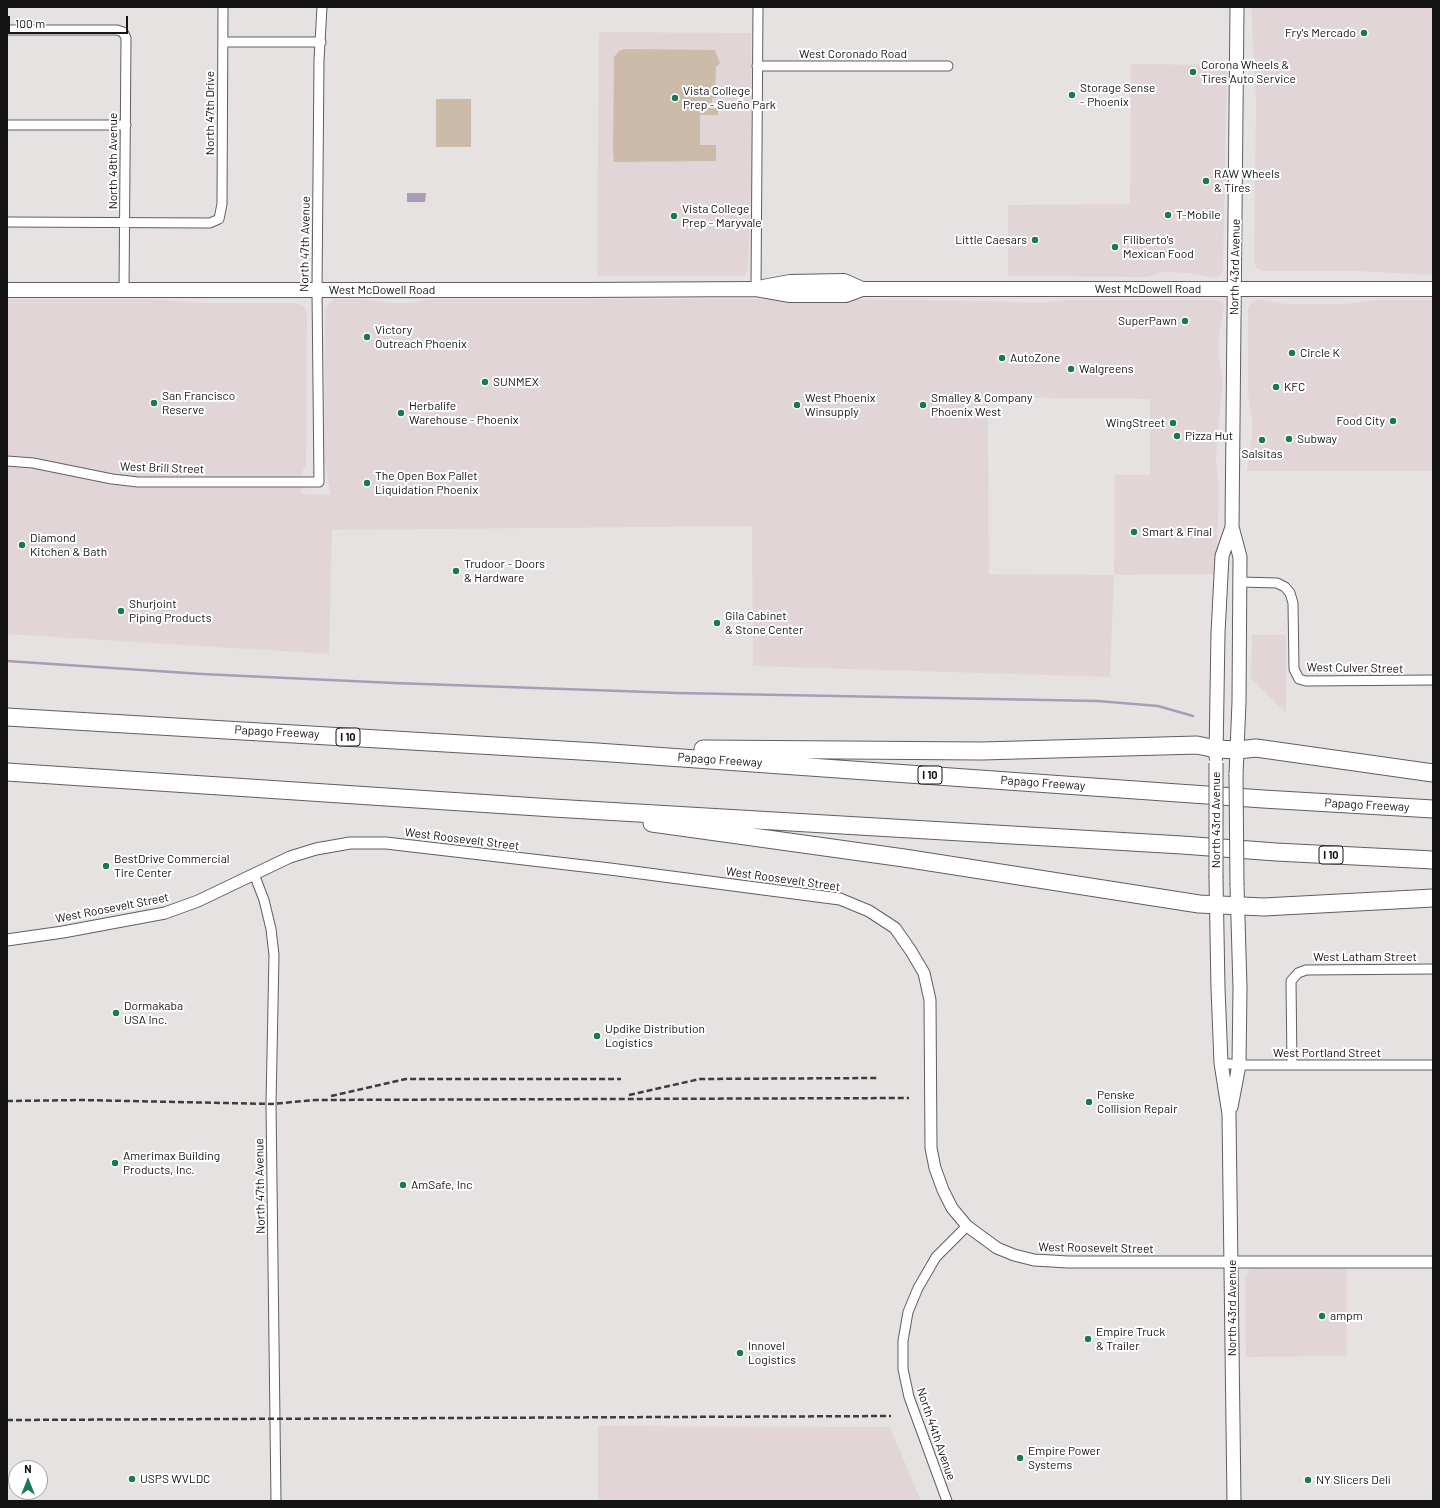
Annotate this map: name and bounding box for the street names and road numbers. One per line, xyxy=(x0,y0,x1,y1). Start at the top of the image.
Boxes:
street label: West Coronado Road xyxy=(799,47,907,61)
street label: North 47th Drive xyxy=(203,71,217,155)
street label: North 48th Avenue xyxy=(106,113,120,209)
street label: North 47th Avenue xyxy=(297,196,313,292)
street label: North 43rd Avenue xyxy=(1227,219,1243,315)
street label: West McDowell Road xyxy=(1095,282,1201,296)
street label: West McDowell Road xyxy=(329,283,435,297)
street label: West Brill Street xyxy=(120,459,204,477)
street label: West Culver Street xyxy=(1307,660,1403,676)
street label: Papago Freeway xyxy=(234,723,320,741)
road number: I 10 xyxy=(336,728,360,746)
street label: Papago Freeway xyxy=(677,750,763,770)
road number: I 10 xyxy=(918,766,942,784)
street label: North 43rd Avenue xyxy=(1209,772,1223,868)
street label: Papago Freeway xyxy=(1000,773,1086,793)
street label: Papago Freeway xyxy=(1324,796,1410,814)
street label: West Roosevelt Street xyxy=(404,825,520,853)
road number: I 10 xyxy=(1319,846,1343,864)
street label: West Roosevelt Street xyxy=(725,864,841,894)
street label: West Roosevelt Street xyxy=(54,890,170,926)
street label: West Latham Street xyxy=(1313,950,1417,964)
street label: West Portland Street xyxy=(1273,1046,1381,1060)
street label: North 47th Avenue xyxy=(252,1138,268,1234)
street label: West Roosevelt Street xyxy=(1038,1240,1154,1256)
street label: North 43rd Avenue xyxy=(1225,1260,1239,1356)
street label: North 44th Avenue xyxy=(913,1386,959,1482)

